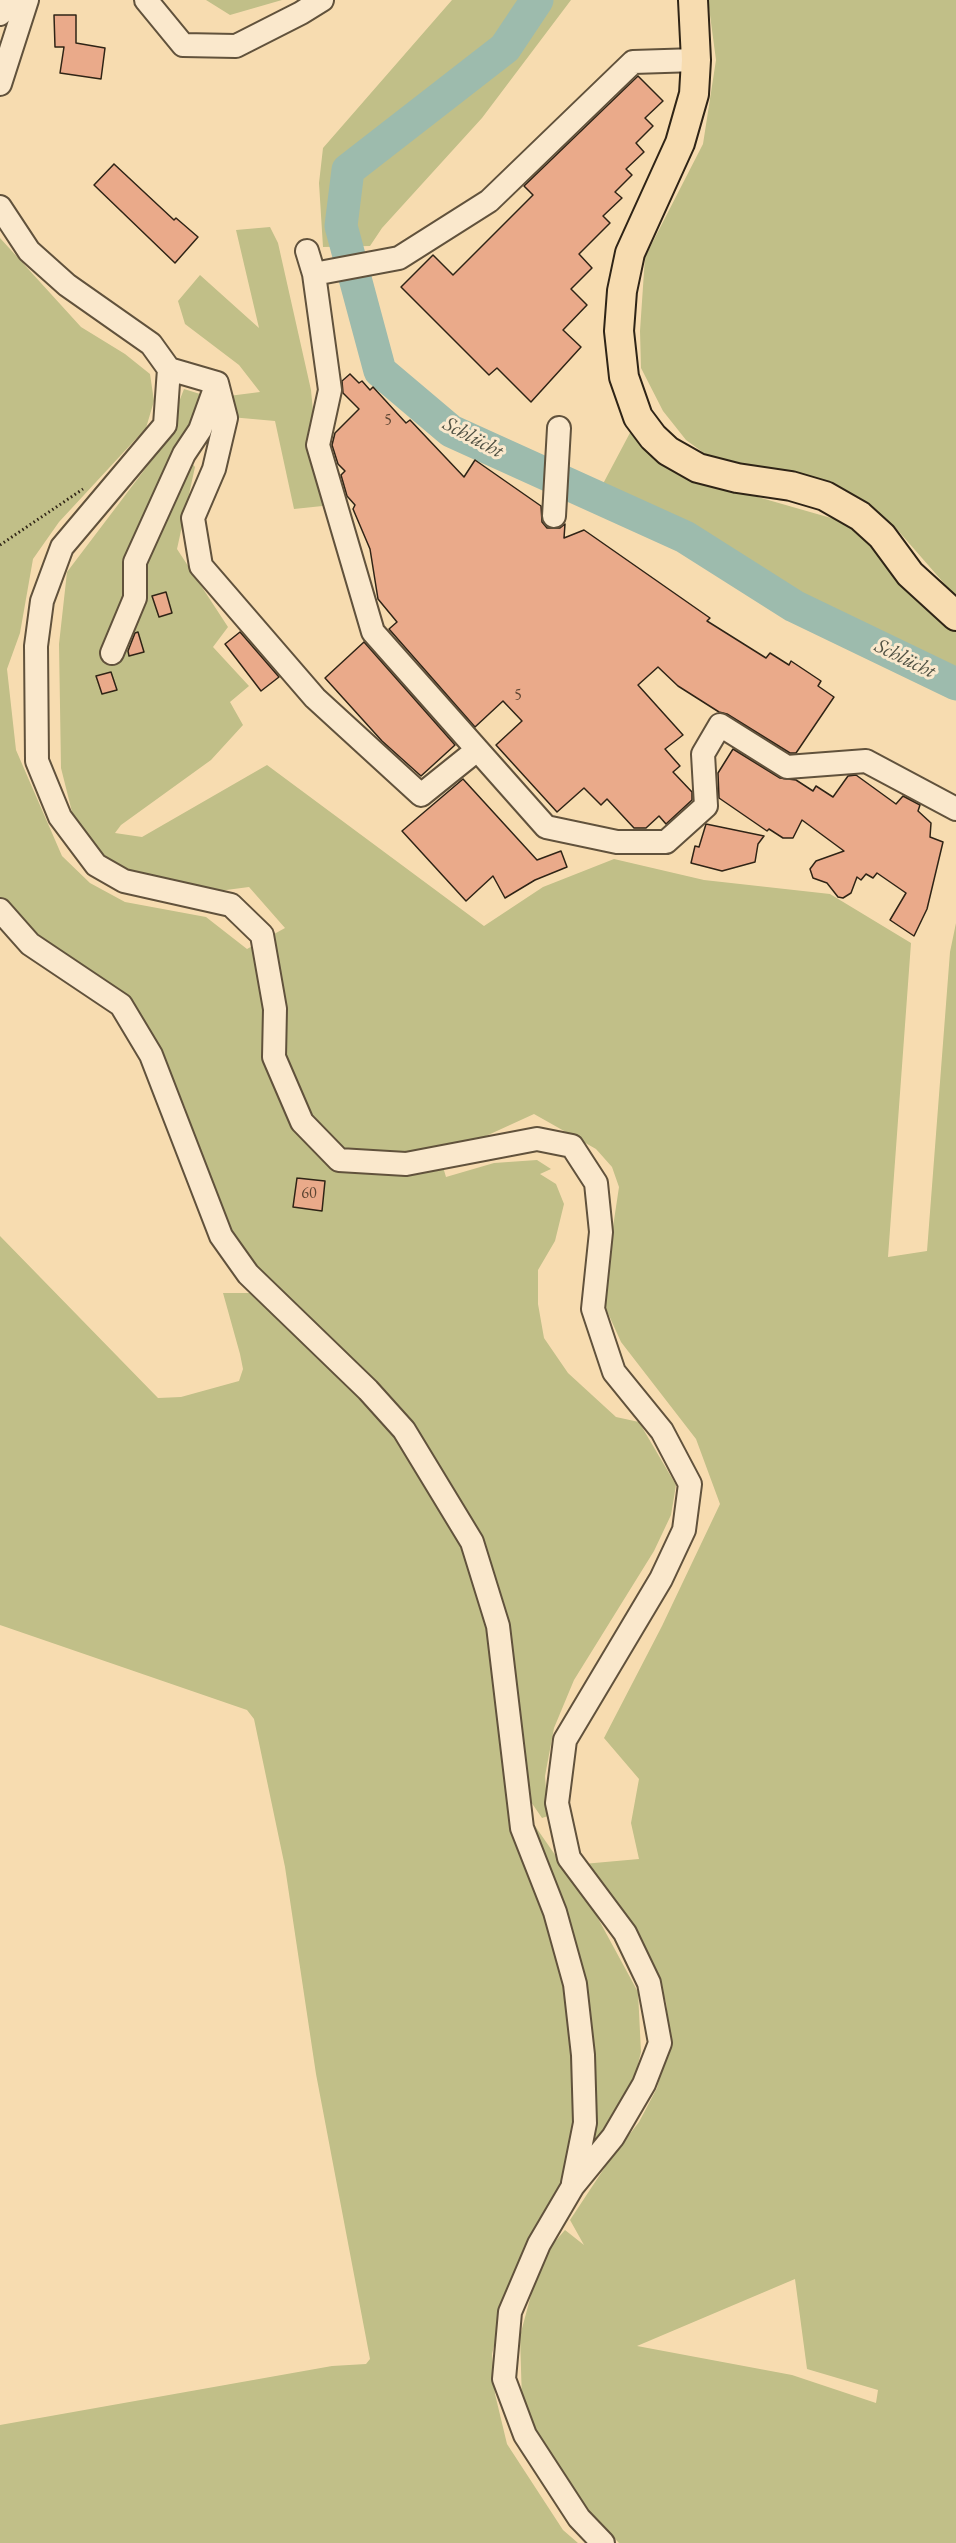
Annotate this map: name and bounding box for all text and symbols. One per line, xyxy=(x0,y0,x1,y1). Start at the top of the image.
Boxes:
house number: 5 xyxy=(384,411,392,431)
water label: Schlücht xyxy=(439,412,507,464)
water label: Schlücht xyxy=(870,633,940,685)
house number: 5 xyxy=(514,686,522,706)
house number: 60 xyxy=(301,1184,317,1204)

